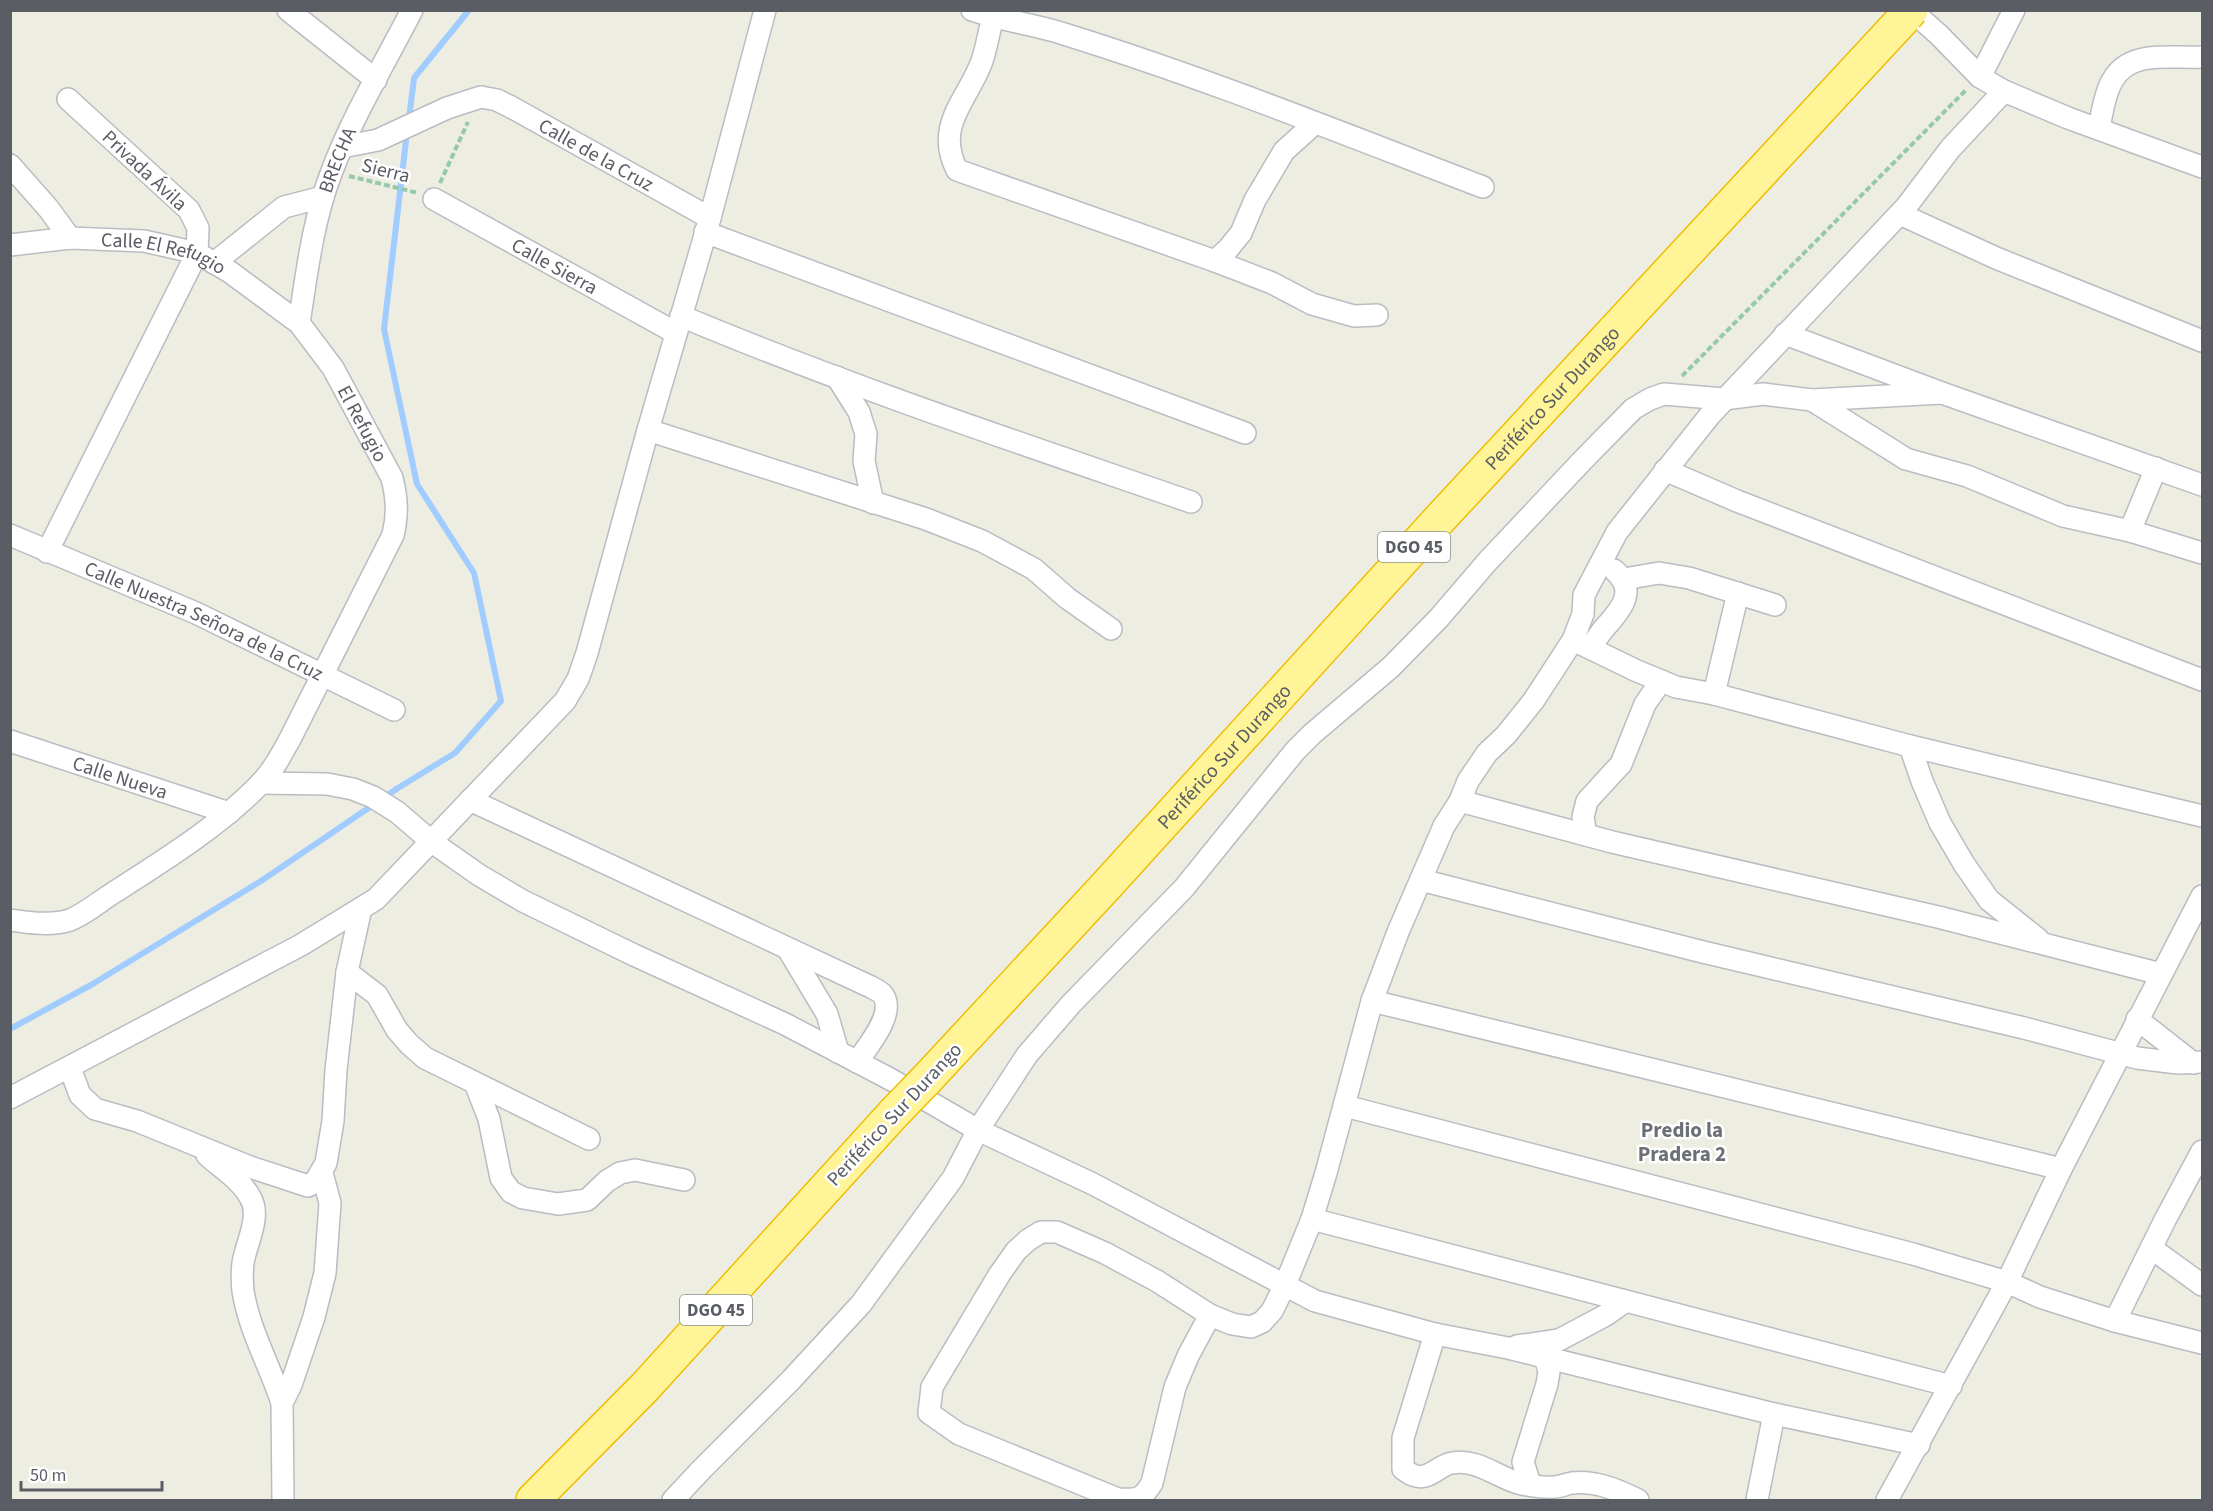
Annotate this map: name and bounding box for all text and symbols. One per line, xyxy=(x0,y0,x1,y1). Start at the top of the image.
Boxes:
street label: Calle de la Cruz xyxy=(533,112,658,199)
street label: BRECHA xyxy=(312,123,364,197)
street label: Privada Ávila xyxy=(95,124,193,218)
street label: Sierra xyxy=(359,151,413,190)
street label: Calle El Refugio xyxy=(100,226,231,282)
street label: Calle Sierra xyxy=(506,232,602,302)
street label: Periférico Sur Durango xyxy=(1479,320,1627,477)
street label: El Refugio xyxy=(330,381,394,467)
road number: DGO 45 xyxy=(1378,532,1450,562)
street label: Calle Nuestra Señora de la Cruz xyxy=(80,555,328,688)
street label: Periférico Sur Durango xyxy=(1151,678,1298,836)
street label: Calle Nueva xyxy=(69,749,171,807)
street label: Periférico Sur Durango xyxy=(821,1037,969,1193)
district label: Predio la Pradera 2 xyxy=(1638,1115,1726,1169)
road number: DGO 45 xyxy=(680,1295,752,1325)
scale bar xyxy=(21,1454,162,1492)
text: 50 m xyxy=(30,1463,66,1488)

